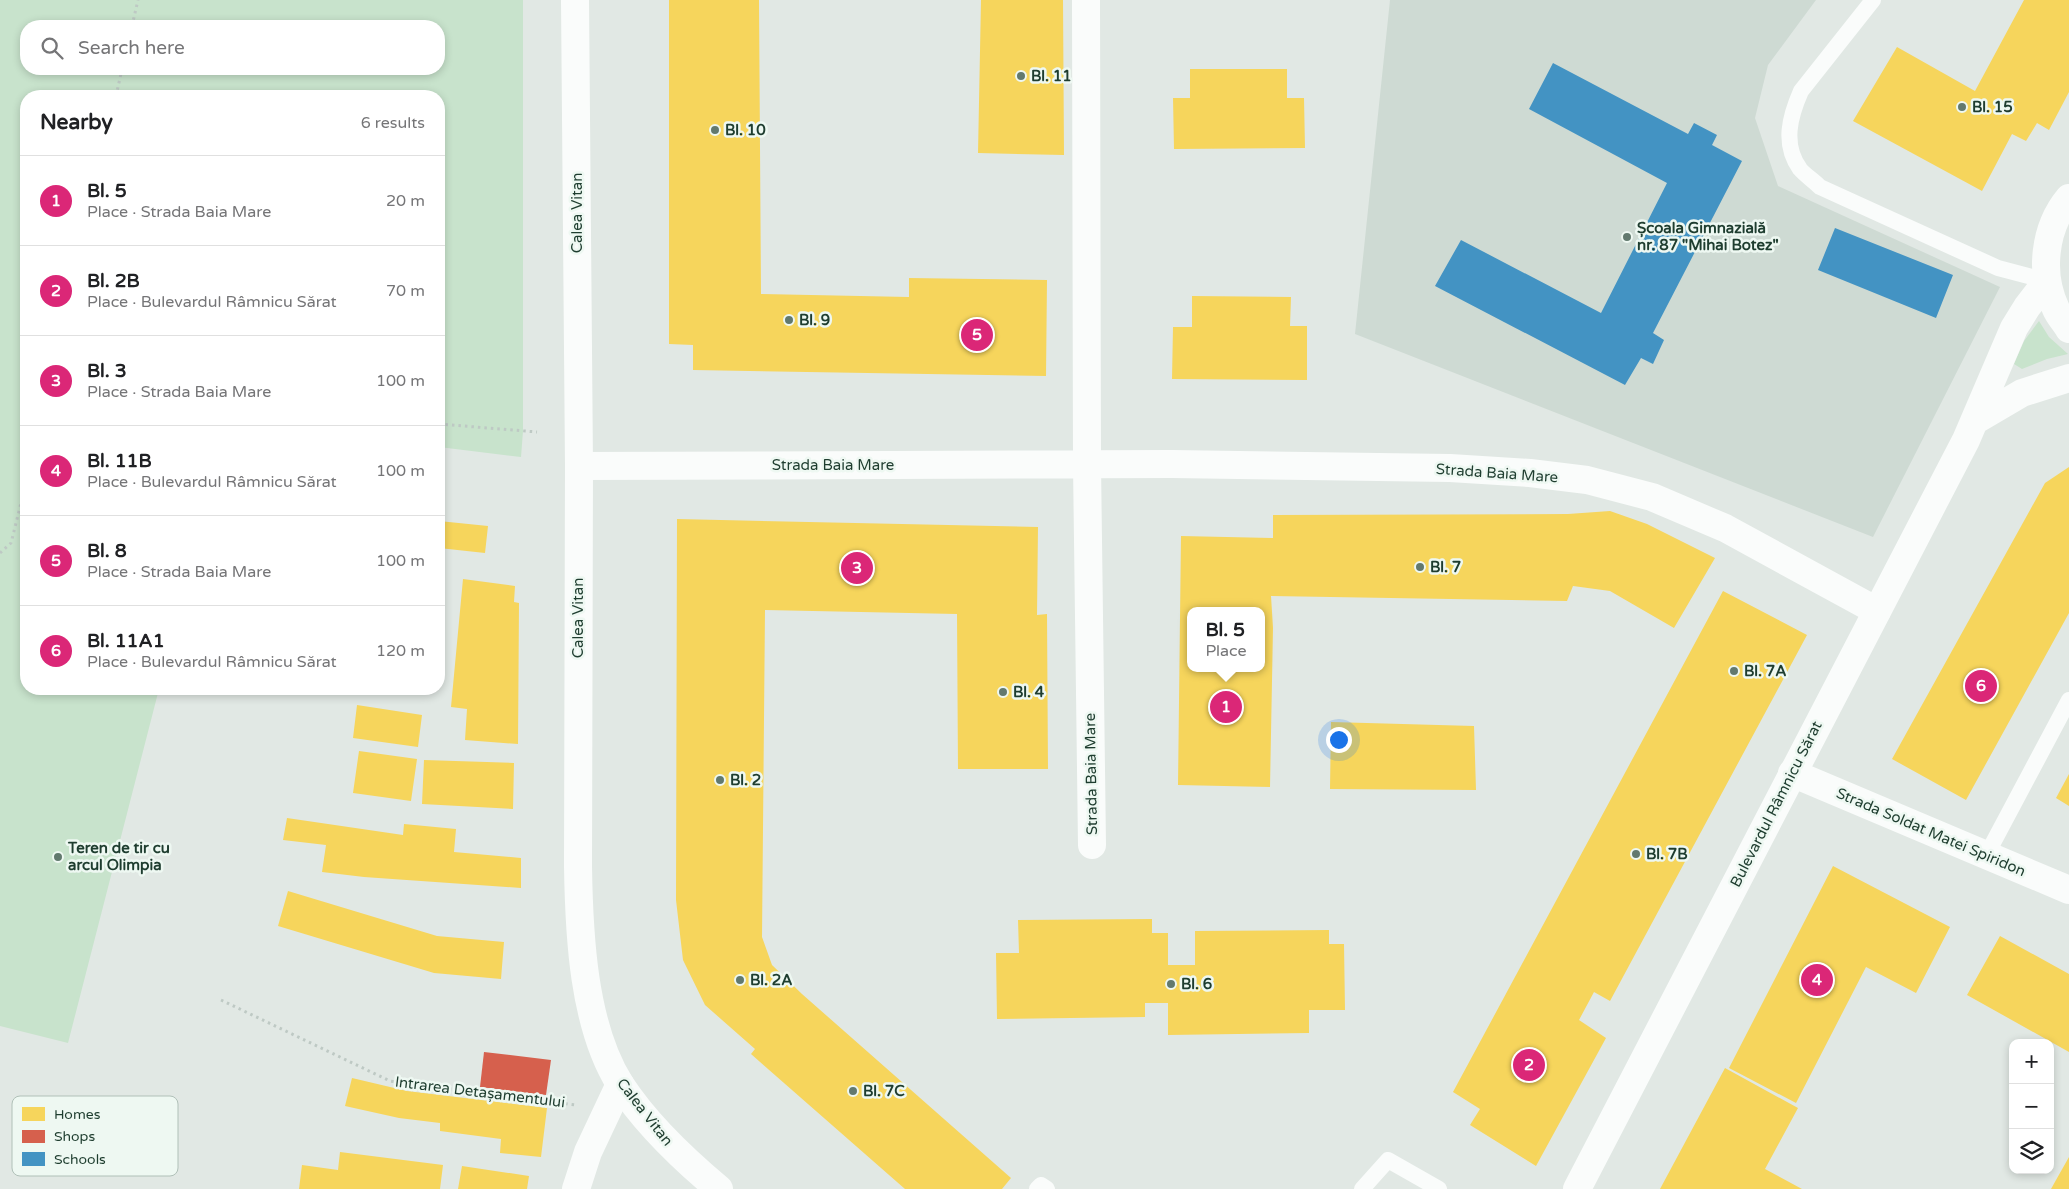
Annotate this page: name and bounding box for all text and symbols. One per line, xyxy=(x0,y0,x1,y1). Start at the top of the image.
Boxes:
search box xyxy=(20,20,445,75)
icon: search xyxy=(38,34,66,62)
text: Search here xyxy=(78,37,185,59)
place label: Bl. 11 xyxy=(1031,67,1072,85)
marker: Bl. 11 xyxy=(1015,70,1027,82)
place label: Bl. 15 xyxy=(1972,98,2013,116)
marker: Bl. 15 xyxy=(1956,101,1968,113)
text: Nearby xyxy=(40,110,113,135)
text: 6 results xyxy=(361,113,425,133)
place label: Bl. 10 xyxy=(725,121,766,139)
marker: Bl. 10 xyxy=(709,124,721,136)
street label: Calea Vitan xyxy=(568,173,586,253)
text: Bl. 5 xyxy=(87,180,127,202)
text: 1 xyxy=(51,191,61,211)
text: 20 m xyxy=(386,191,425,211)
text: Place · Strada Baia Mare xyxy=(87,202,271,222)
place label: Școala Gimnazială nr. 87 "Mihai Botez" xyxy=(1637,219,1779,254)
marker: Școala Gimnazială nr. 87 "Mihai Botez" xyxy=(1621,231,1633,243)
text: Bl. 2B xyxy=(87,270,140,292)
text: 2 xyxy=(51,281,61,301)
text: 70 m xyxy=(386,281,425,301)
text: Place · Bulevardul Râmnicu Sărat xyxy=(87,292,337,312)
place label: Bl. 9 xyxy=(799,311,830,329)
marker: Bl. 9 xyxy=(783,314,795,326)
pin: 5 xyxy=(961,316,993,354)
text: Bl. 3 xyxy=(87,360,127,382)
text: 3 xyxy=(51,371,61,391)
text: 100 m xyxy=(376,371,425,391)
text: Place · Strada Baia Mare xyxy=(87,382,271,402)
text: Bl. 11B xyxy=(87,450,152,472)
street label: Strada Baia Mare xyxy=(772,456,894,474)
street label: Strada Baia Mare xyxy=(1435,460,1559,486)
text: 4 xyxy=(51,461,61,481)
text: 100 m xyxy=(376,461,425,481)
text: Place · Bulevardul Râmnicu Sărat xyxy=(87,472,337,492)
text: Bl. 8 xyxy=(87,540,127,562)
pin: 3 xyxy=(841,549,873,587)
text: 5 xyxy=(51,551,61,571)
text: 100 m xyxy=(376,551,425,571)
place label: Bl. 7 xyxy=(1430,558,1461,576)
marker: Bl. 7 xyxy=(1414,561,1426,573)
text: Place · Strada Baia Mare xyxy=(87,562,271,582)
street label: Calea Vitan xyxy=(569,578,587,658)
popup xyxy=(1187,607,1265,672)
text: Bl. 5 xyxy=(1205,619,1245,641)
text: Bl. 11A1 xyxy=(87,630,165,652)
text: 6 xyxy=(51,641,61,661)
text: 120 m xyxy=(376,641,425,661)
text: Place xyxy=(1205,641,1247,661)
text: Place · Bulevardul Râmnicu Sărat xyxy=(87,652,337,672)
place label: Bl. 7A xyxy=(1744,662,1786,680)
marker: Bl. 7A xyxy=(1728,665,1740,677)
pin: 6 xyxy=(1965,667,1997,705)
place label: Bl. 4 xyxy=(1013,683,1045,701)
marker: Bl. 4 xyxy=(997,686,1009,698)
pin: 1 xyxy=(1210,688,1242,726)
street label: Strada Baia Mare xyxy=(1081,713,1101,835)
street label: Bulevardul Râmnicu Sărat xyxy=(1726,718,1826,890)
your location xyxy=(1326,727,1352,753)
place label: Bl. 2 xyxy=(730,771,761,789)
marker: Bl. 2 xyxy=(714,774,726,786)
street label: Strada Soldat Matei Spiridon xyxy=(1834,784,2028,880)
place label: Teren de tir cu arcul Olimpia xyxy=(67,839,170,875)
place label: Bl. 7B xyxy=(1646,845,1688,863)
marker: Bl. 7B xyxy=(1630,848,1642,860)
marker: Teren de tir cu arcul Olimpia xyxy=(52,851,64,863)
pin: 4 xyxy=(1801,961,1833,999)
place label: Bl. 2A xyxy=(750,971,792,989)
marker: Bl. 2A xyxy=(734,974,746,986)
place label: Bl. 6 xyxy=(1181,975,1212,993)
marker: Bl. 6 xyxy=(1165,978,1177,990)
map controls xyxy=(2009,1039,2054,1174)
button: + xyxy=(2009,1039,2054,1084)
pin: 2 xyxy=(1513,1046,1545,1084)
street label: Intrarea Detașamentului xyxy=(394,1073,566,1111)
street label: Calea Vitan xyxy=(613,1075,677,1149)
place label: Bl. 7C xyxy=(863,1082,905,1100)
button: − xyxy=(2009,1084,2054,1129)
marker: Bl. 7C xyxy=(847,1085,859,1097)
legend xyxy=(12,1096,178,1176)
text: Homes xyxy=(54,1106,101,1123)
text: Shops xyxy=(54,1128,95,1145)
button: layers xyxy=(2009,1129,2054,1174)
text: Schools xyxy=(54,1151,106,1168)

